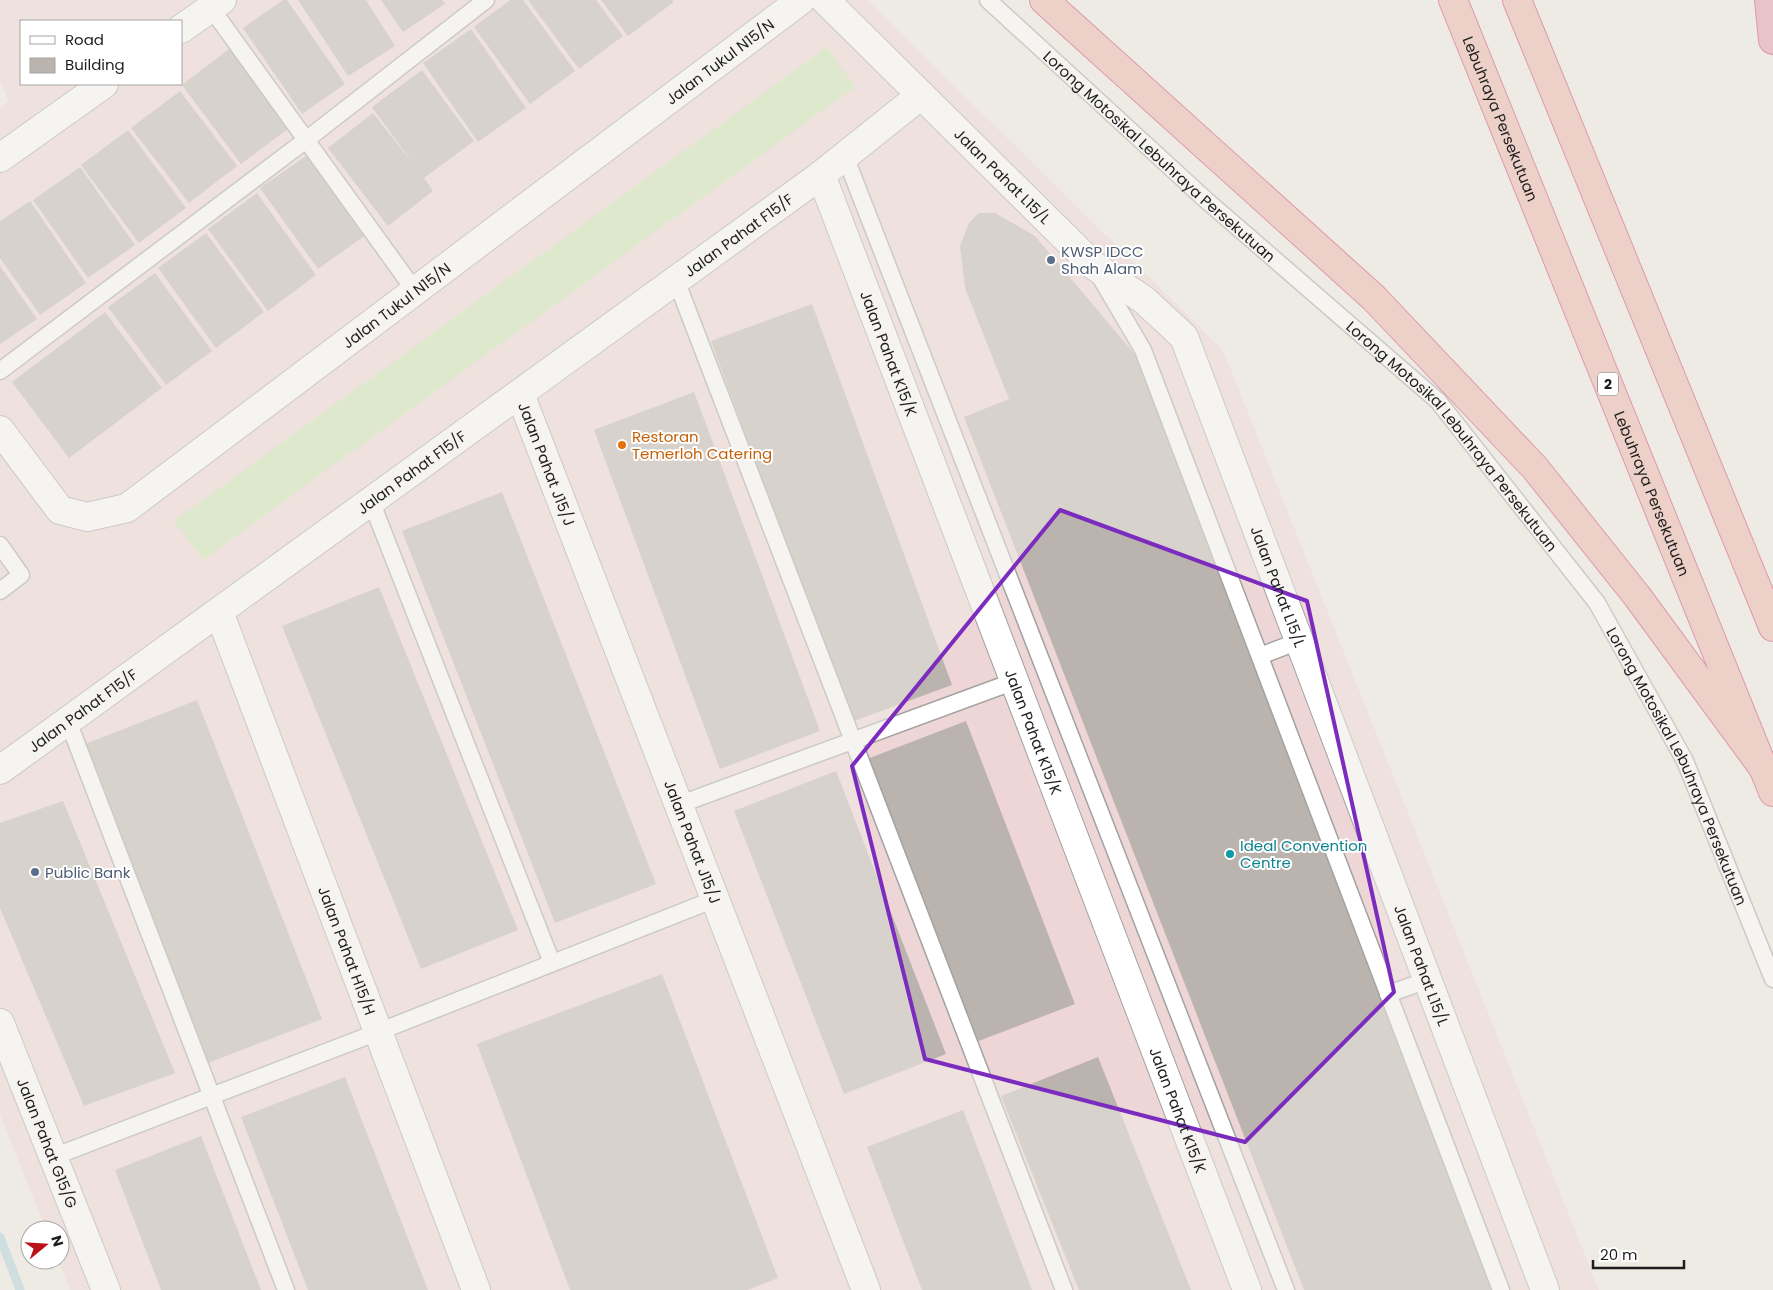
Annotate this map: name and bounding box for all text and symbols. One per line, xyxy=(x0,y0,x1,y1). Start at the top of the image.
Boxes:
street label: Jalan Tukul N15/N xyxy=(661,14,778,109)
legend xyxy=(20,20,182,85)
text: Road xyxy=(65,29,104,50)
street label: Lebuhraya Persekutuan xyxy=(1458,33,1544,204)
street label: Lorong Motosikal Lebuhraya Persekutuan xyxy=(1039,46,1280,266)
text: Building xyxy=(65,54,125,75)
street label: Jalan Pahat L15/L xyxy=(950,123,1056,229)
street label: Jalan Pahat F15/F xyxy=(680,188,798,282)
place label: KWSP IDCC Shah Alam xyxy=(1061,241,1144,279)
marker: KWSP IDCC Shah Alam xyxy=(1045,254,1057,266)
street label: Jalan Tukul N15/N xyxy=(338,257,455,353)
street label: Jalan Pahat K15/K xyxy=(856,288,923,419)
street label: Lorong Motosikal Lebuhraya Persekutuan xyxy=(1342,316,1563,555)
road number: 2 xyxy=(1598,372,1618,396)
street label: Jalan Pahat J15/J xyxy=(514,399,580,529)
street label: Lebuhraya Persekutuan xyxy=(1610,408,1695,579)
street label: Jalan Pahat F15/F xyxy=(352,425,471,519)
place label: Restoran Temerloh Catering xyxy=(632,426,772,464)
marker: Restoran Temerloh Catering xyxy=(616,439,628,451)
street label: Jalan Pahat L15/L xyxy=(1246,523,1311,651)
street label: Lorong Motosikal Lebuhraya Persekutuan xyxy=(1602,623,1753,908)
street label: Jalan Pahat F15/F xyxy=(24,663,142,757)
street label: Jalan Pahat K15/K xyxy=(1000,666,1067,798)
street label: Jalan Pahat J15/J xyxy=(660,777,726,907)
place label: Ideal Convention Centre xyxy=(1240,835,1367,873)
marker: Ideal Convention Centre xyxy=(1224,848,1236,860)
place label: Public Bank xyxy=(45,862,131,883)
marker: Public Bank xyxy=(29,866,41,878)
street label: Jalan Pahat H15/H xyxy=(313,883,381,1018)
street label: Jalan Pahat L15/L xyxy=(1389,902,1455,1029)
street label: Jalan Pahat K15/K xyxy=(1145,1044,1212,1176)
street label: Jalan Pahat G15/G xyxy=(12,1075,83,1211)
north arrow xyxy=(20,1220,70,1270)
text: N xyxy=(46,1233,69,1249)
scale bar xyxy=(1593,1238,1684,1270)
text: 20 m xyxy=(1600,1244,1638,1265)

